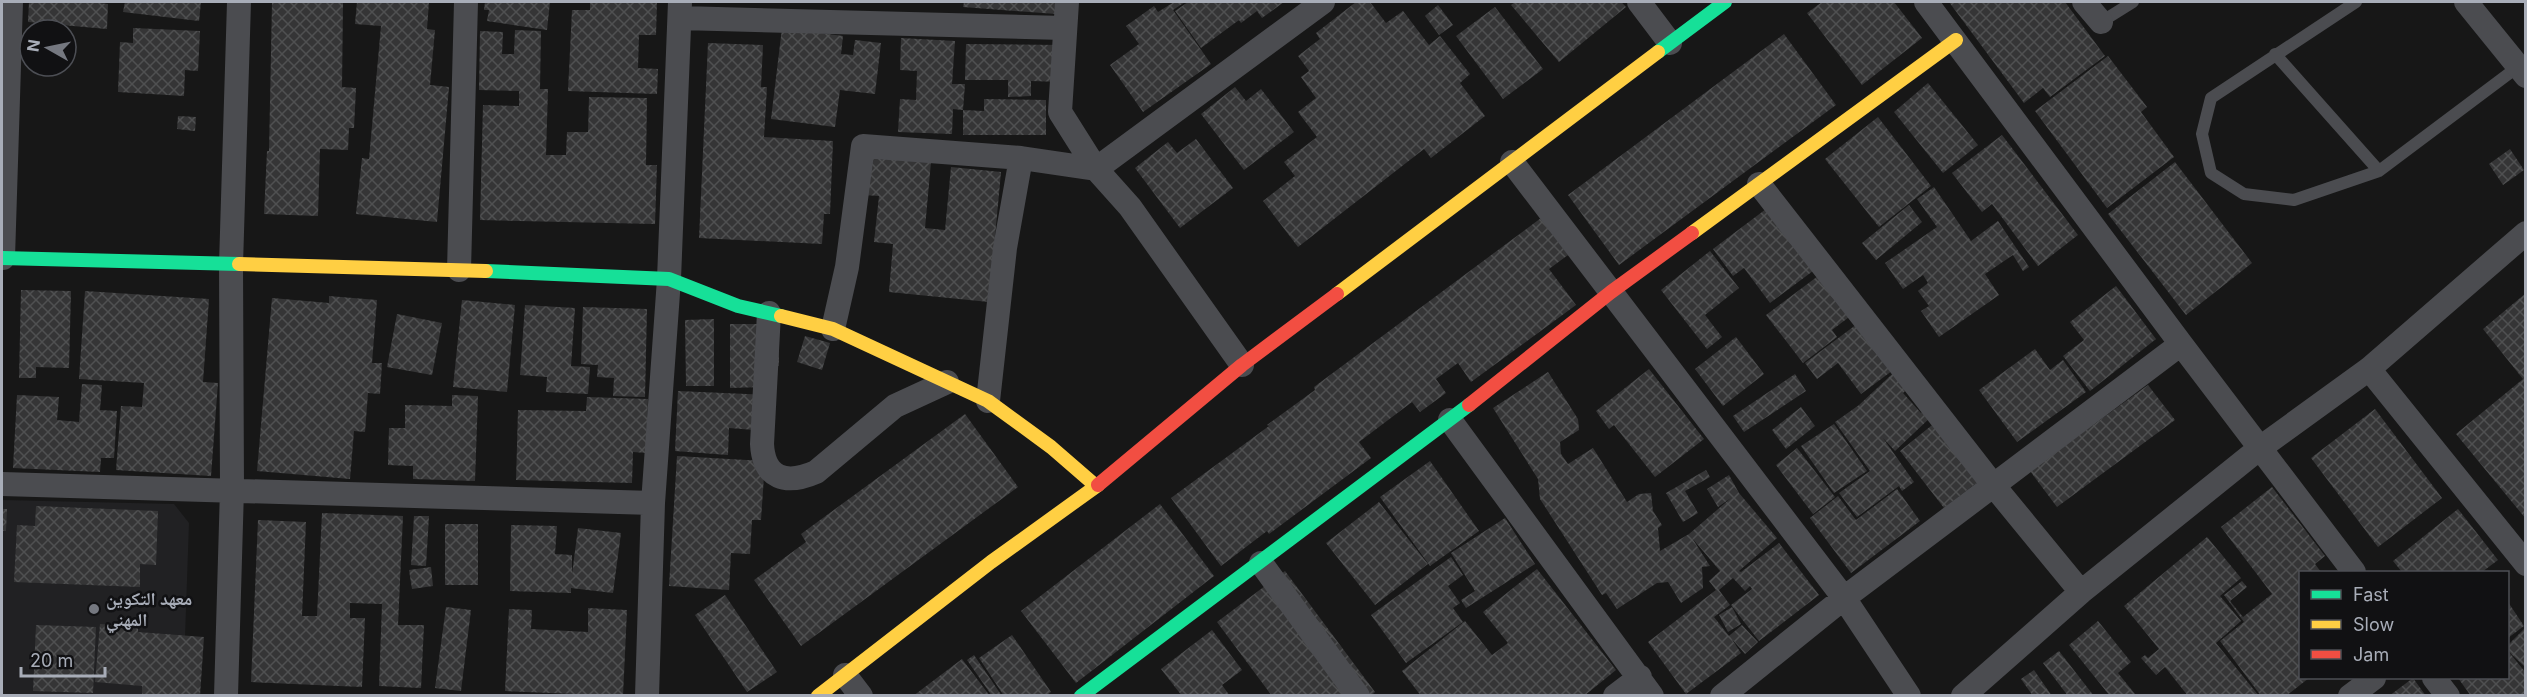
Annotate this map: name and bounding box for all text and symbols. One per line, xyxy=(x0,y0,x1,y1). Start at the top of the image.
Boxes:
north arrow xyxy=(18,18,78,78)
text: N xyxy=(22,38,44,53)
legend xyxy=(2299,571,2509,679)
text: Fast xyxy=(2353,584,2389,605)
place label: معهد التكوين المهني xyxy=(106,588,192,634)
marker: معهد التكوين المهني xyxy=(87,602,101,616)
text: Slow xyxy=(2353,614,2394,635)
scale bar xyxy=(21,640,105,678)
text: Jam xyxy=(2353,644,2389,665)
text: 20 m xyxy=(30,650,73,671)

